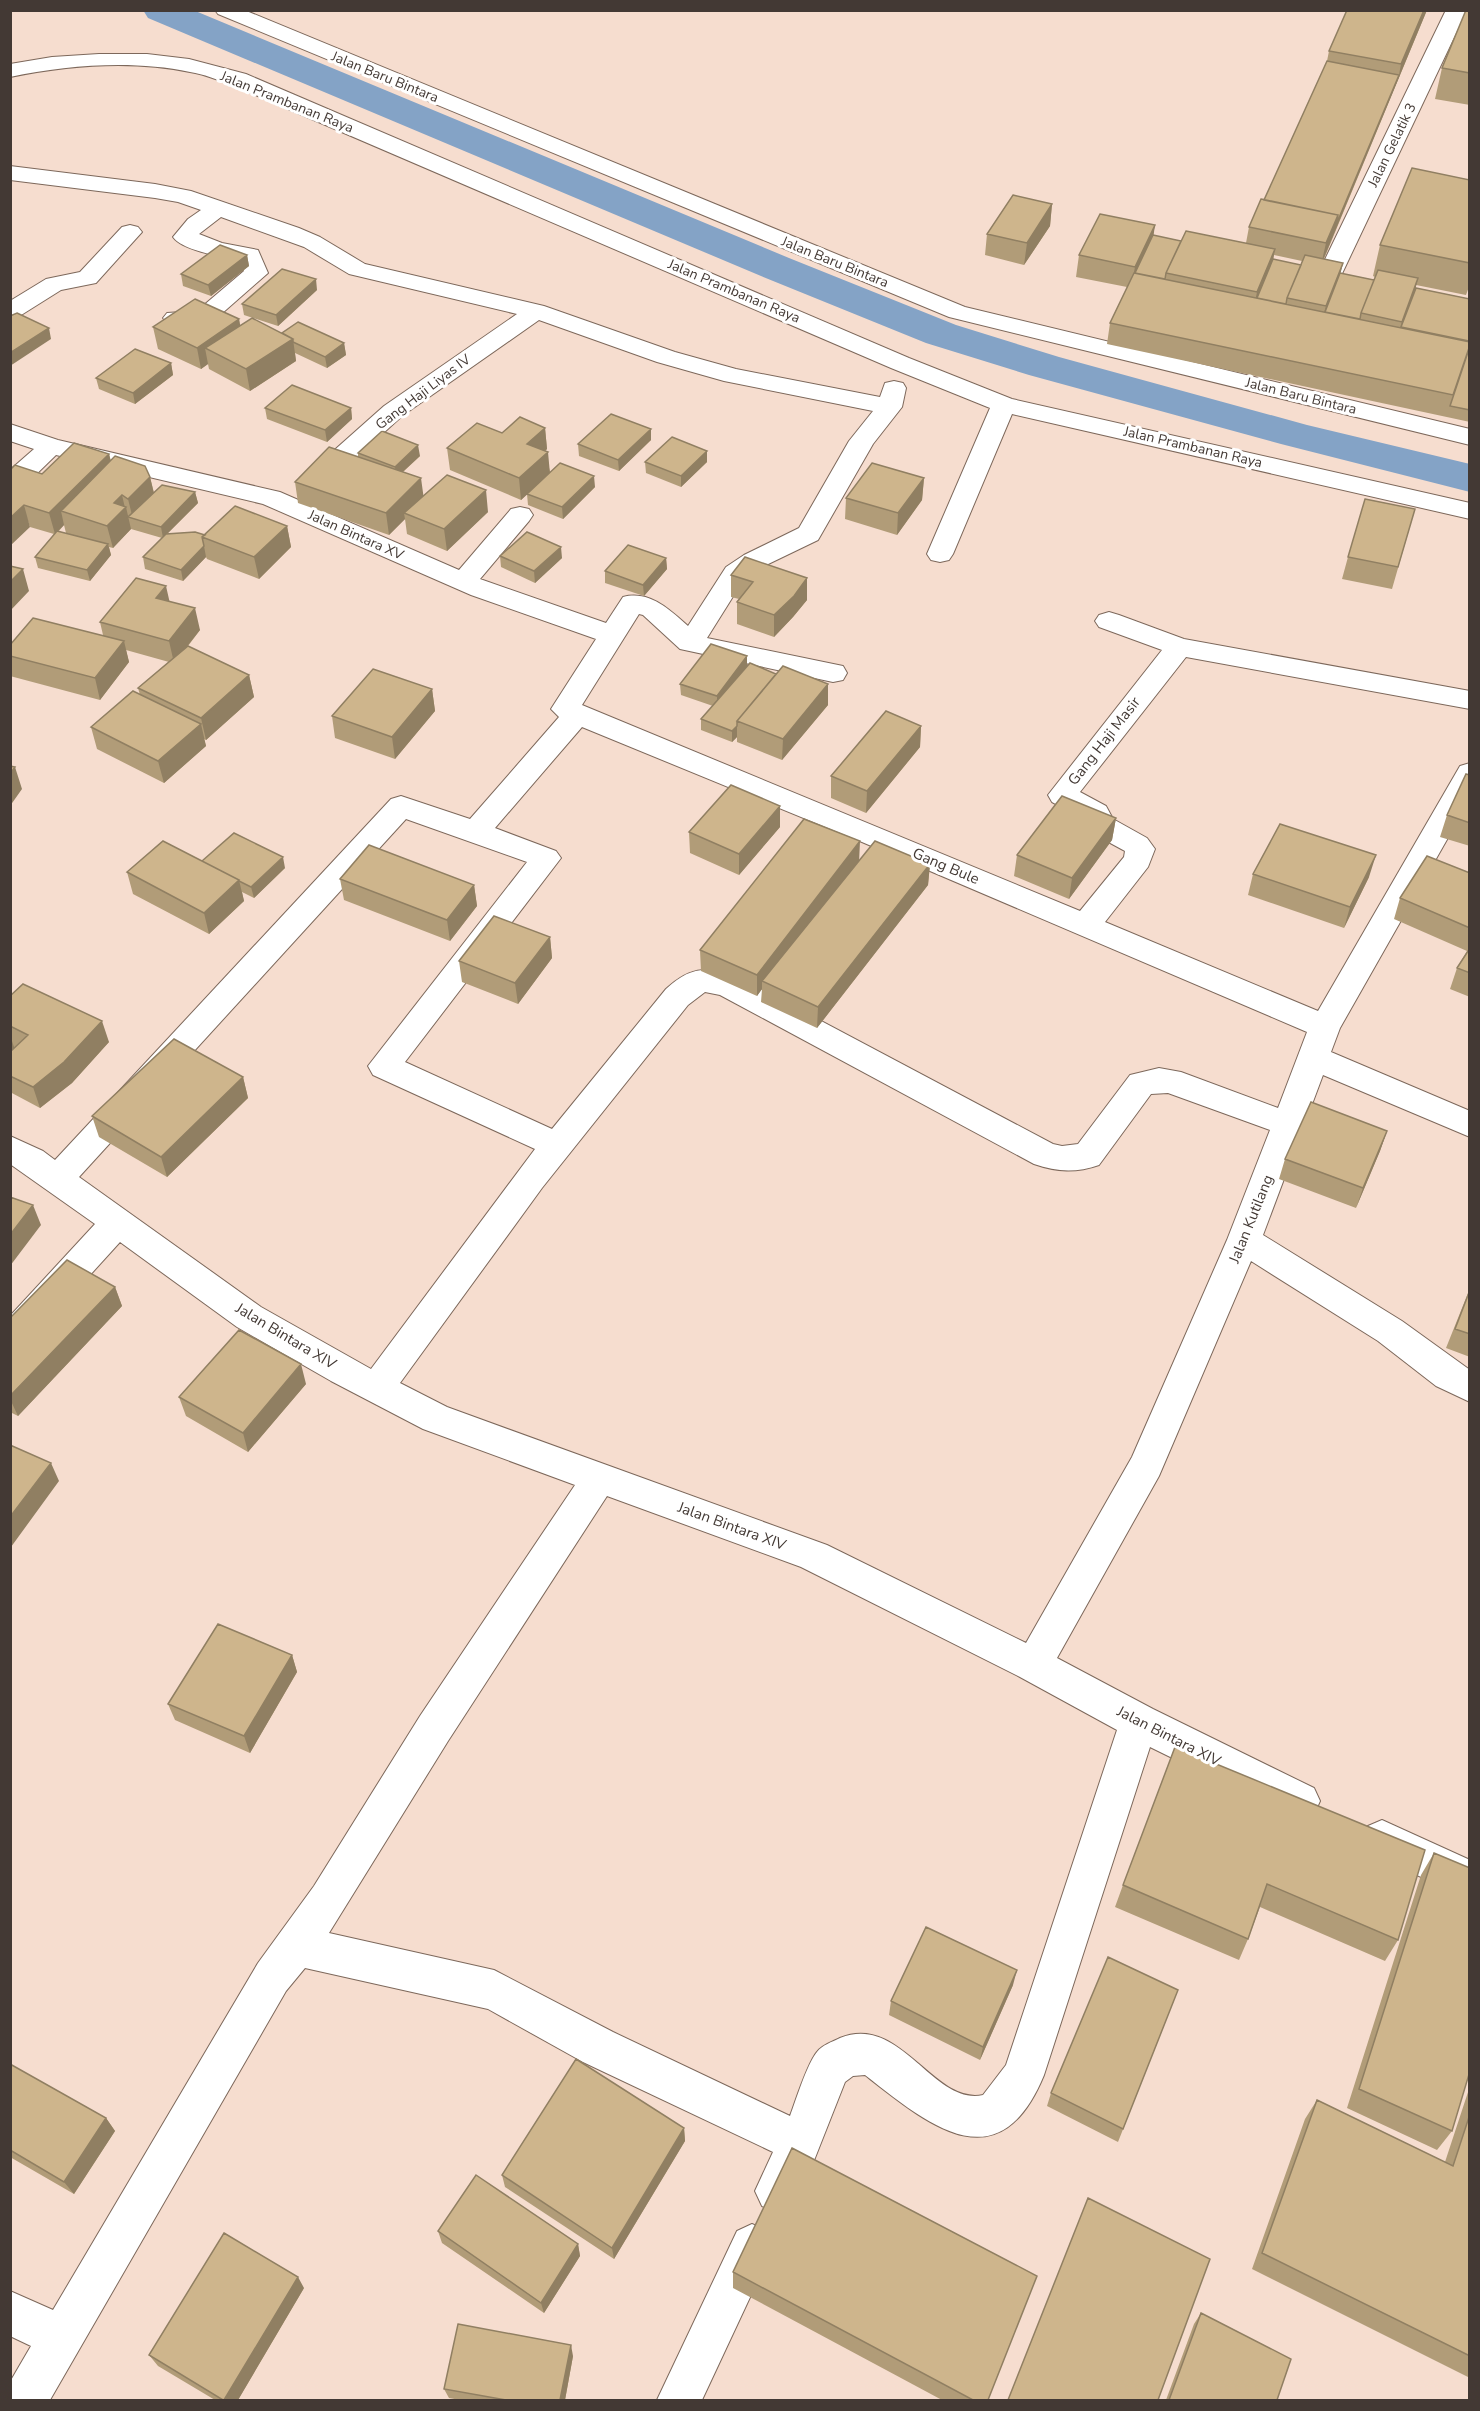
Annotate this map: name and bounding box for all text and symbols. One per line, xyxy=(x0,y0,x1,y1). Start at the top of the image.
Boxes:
street label: Jalan Baru Bintara xyxy=(328,47,441,107)
street label: Jalan Prambanan Raya xyxy=(217,66,356,137)
street label: Jalan Gelatik 3 xyxy=(1363,100,1421,191)
street label: Jalan Baru Bintara xyxy=(778,232,891,292)
street label: Jalan Prambanan Raya xyxy=(664,254,803,327)
street label: Gang Haji Liyas IV xyxy=(372,350,475,434)
street label: Jalan Baru Bintara xyxy=(1243,373,1358,419)
street label: Jalan Prambanan Raya xyxy=(1121,422,1264,472)
street label: Jalan Bintara XV xyxy=(304,505,407,565)
street label: Gang Haji Masir xyxy=(1063,692,1145,789)
street label: Gang Bule xyxy=(909,843,983,889)
street label: Jalan Kutilang xyxy=(1224,1172,1278,1267)
street label: Jalan Bintara XIV xyxy=(231,1298,341,1374)
street label: Jalan Bintara XIV xyxy=(674,1497,790,1555)
street label: Jalan Bintara XIV xyxy=(1113,1701,1225,1771)

